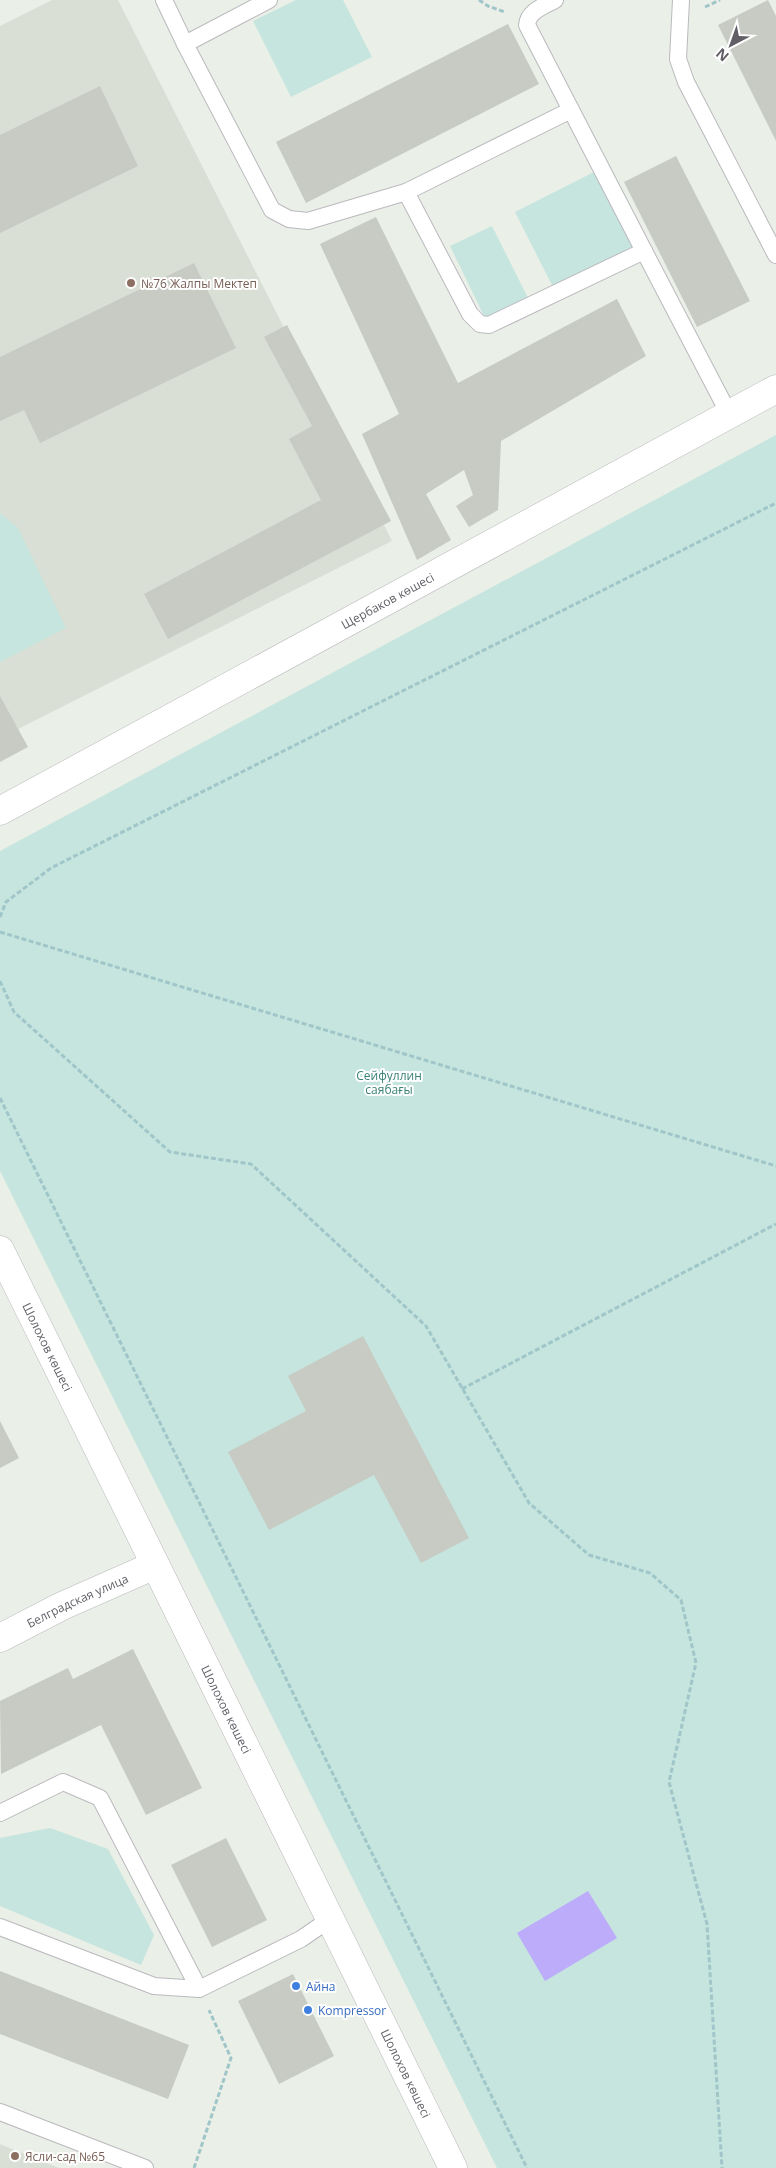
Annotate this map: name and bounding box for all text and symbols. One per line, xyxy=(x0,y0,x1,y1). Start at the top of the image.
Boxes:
north arrow xyxy=(706,20,756,70)
text: N xyxy=(712,44,733,66)
place label: №76 Жалпы Мектеп xyxy=(141,275,257,292)
marker: №76 Жалпы Мектеп xyxy=(125,277,137,289)
street label: Щербаков көшесі xyxy=(338,568,437,632)
park label: Сейфуллин саябағы xyxy=(356,1067,422,1098)
street label: Шолохов көшесі xyxy=(19,1300,77,1394)
street label: Белградская улица xyxy=(24,1569,131,1631)
street label: Шолохов көшесі xyxy=(198,1662,256,1756)
place label: Айна xyxy=(306,1978,335,1995)
marker: Айна xyxy=(290,1980,302,1992)
place label: Kompressor xyxy=(318,2002,386,2019)
marker: Kompressor xyxy=(302,2004,314,2016)
street label: Шолохов көшесі xyxy=(377,2026,435,2120)
place label: Ясли-сад №65 xyxy=(25,2148,105,2165)
marker: Ясли-сад №65 xyxy=(9,2150,21,2162)

